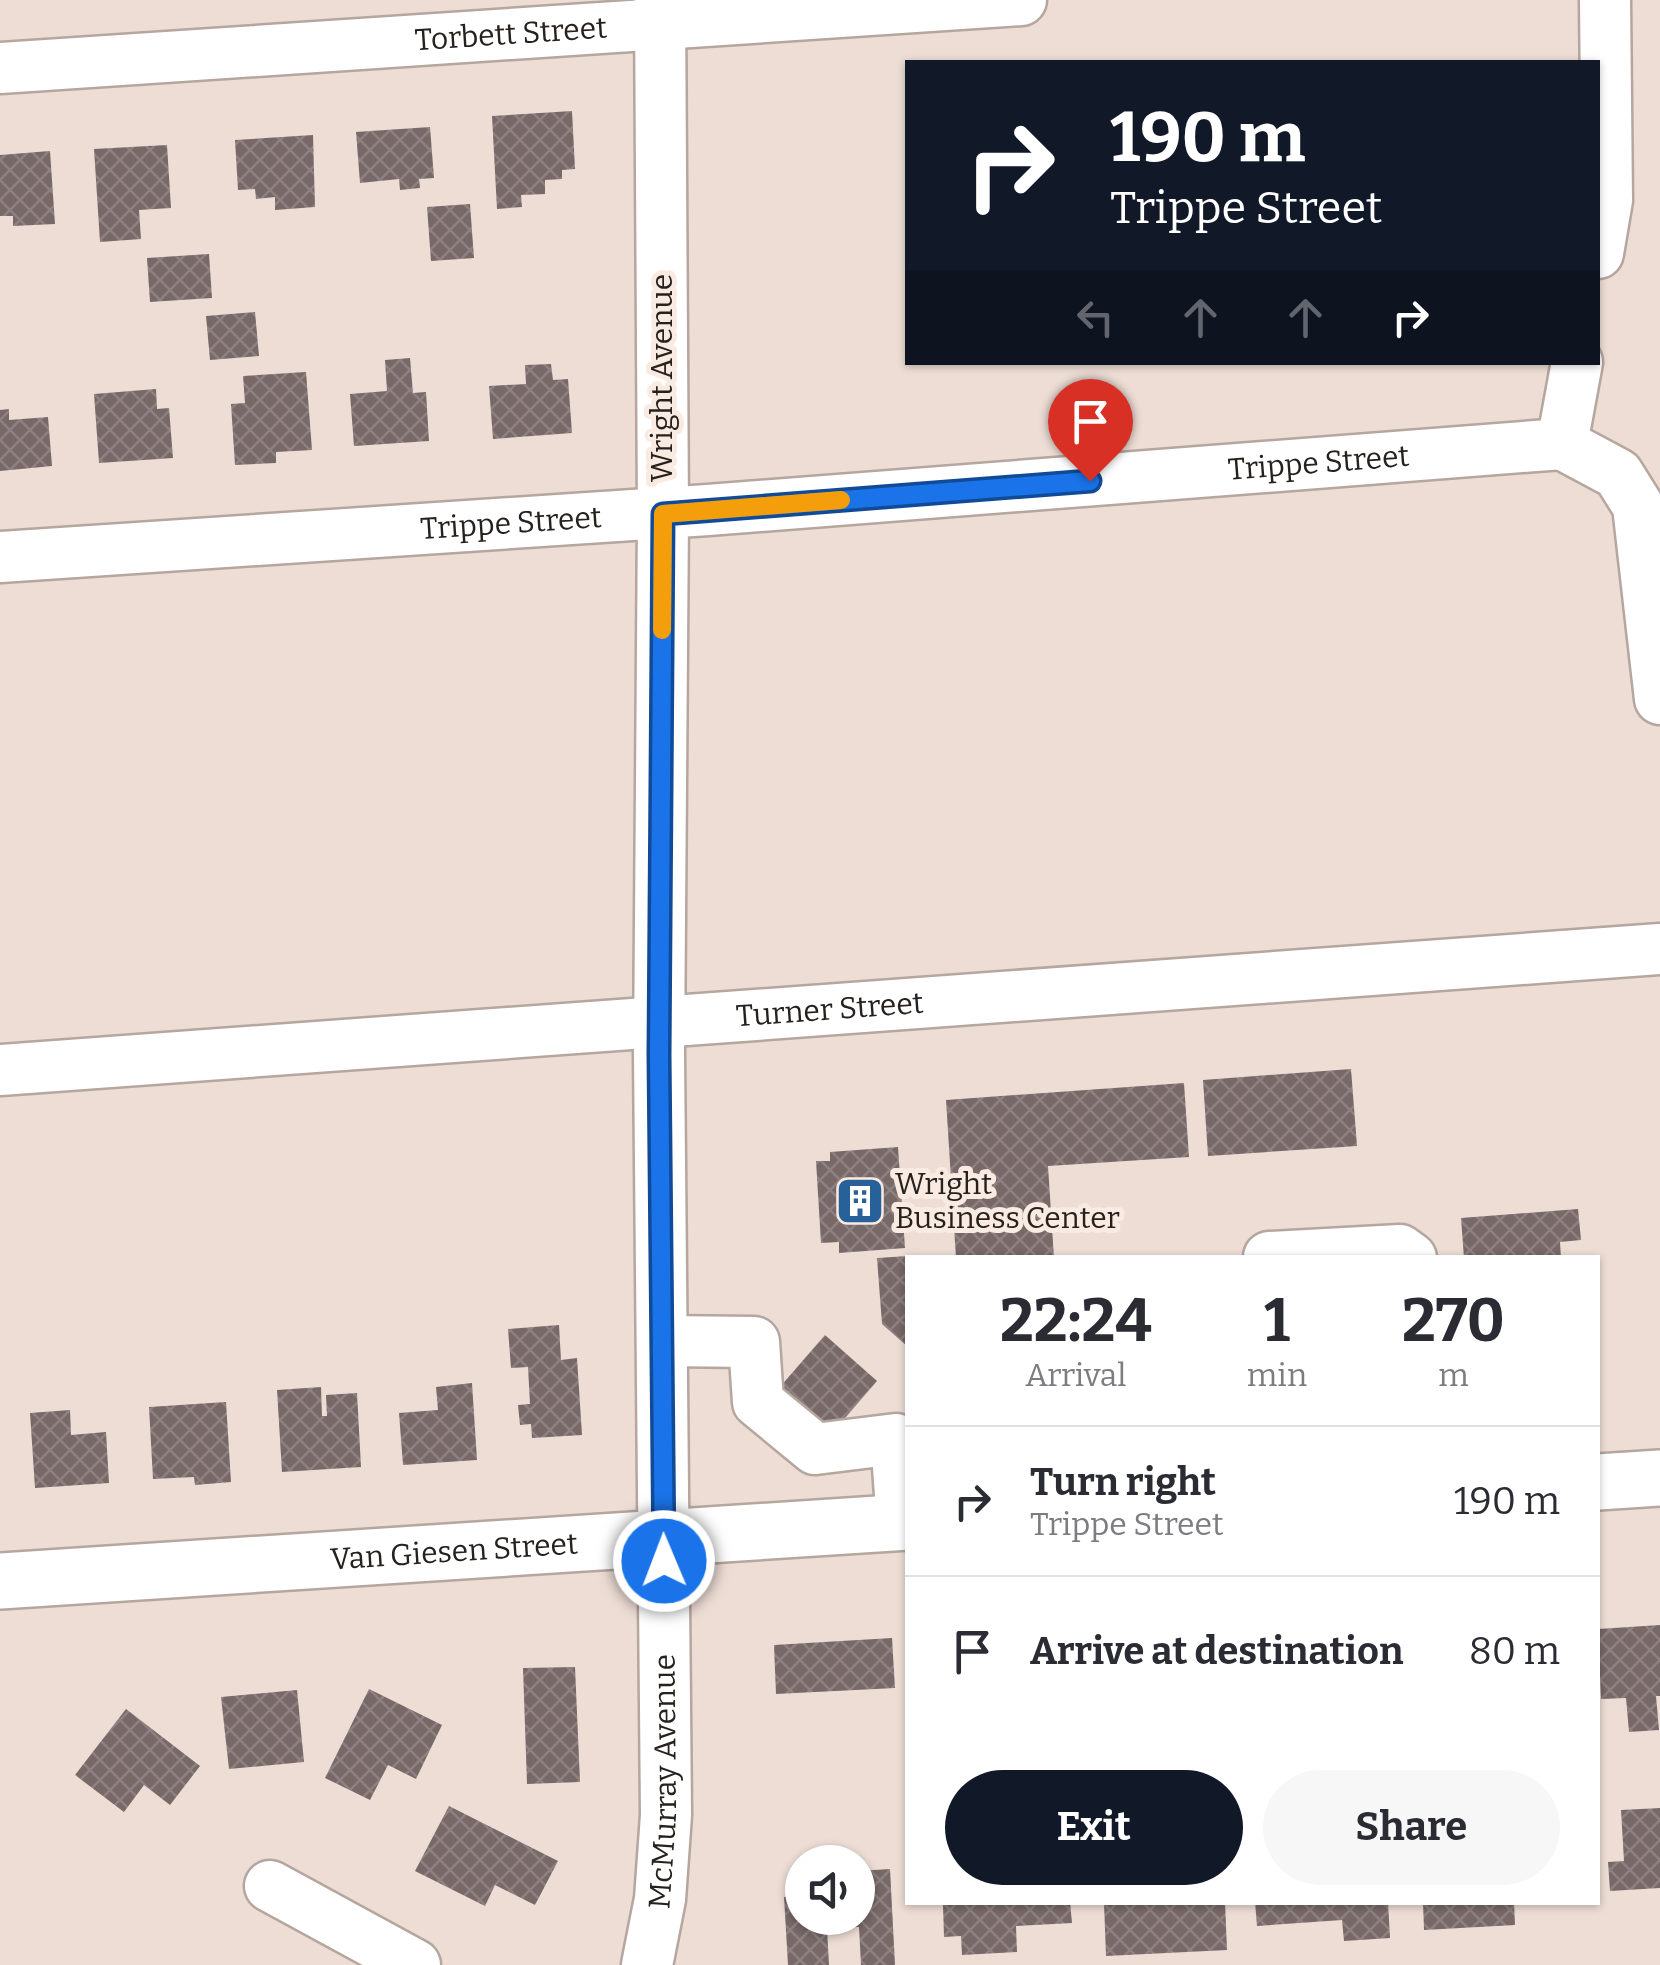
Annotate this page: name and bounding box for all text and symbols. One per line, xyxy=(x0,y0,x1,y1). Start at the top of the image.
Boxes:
street label: Torbett Street xyxy=(414,10,608,58)
text: 190 m xyxy=(1110,96,1305,180)
icon: right xyxy=(945,100,1075,230)
text: Trippe Street xyxy=(1110,181,1382,235)
street label: Wright Avenue xyxy=(644,274,680,482)
icon: left xyxy=(1068,290,1123,345)
icon: ahead xyxy=(1173,290,1228,345)
icon: ahead xyxy=(1278,290,1333,345)
icon: right xyxy=(1383,290,1438,345)
pin xyxy=(1048,379,1133,482)
icon: arrive xyxy=(1063,394,1118,449)
street label: Trippe Street xyxy=(1227,438,1411,488)
street label: Trippe Street xyxy=(419,499,603,547)
street label: Turner Street xyxy=(735,985,925,1034)
place label: Wright Business Center xyxy=(895,1166,1120,1236)
building icon: Wright Business Center xyxy=(834,1175,886,1227)
text: 22:24 xyxy=(1000,1285,1152,1357)
text: 1 xyxy=(1264,1285,1290,1357)
text: 270 xyxy=(1402,1285,1505,1357)
text: Arrival xyxy=(1025,1356,1127,1394)
text: min xyxy=(1247,1356,1307,1394)
text: m xyxy=(1438,1356,1469,1394)
text: Turn right xyxy=(1030,1459,1216,1505)
icon: right xyxy=(945,1474,1000,1529)
text: 190 m xyxy=(1454,1478,1560,1524)
text: Trippe Street xyxy=(1030,1505,1224,1543)
position arrow xyxy=(612,1509,716,1613)
street label: Van Giesen Street xyxy=(329,1525,579,1577)
icon: arrive xyxy=(945,1624,1000,1679)
text: Arrive at destination xyxy=(1030,1628,1403,1674)
text: 80 m xyxy=(1469,1628,1560,1674)
street label: McMurray Avenue xyxy=(641,1654,684,1910)
button: Exit xyxy=(945,1770,1243,1885)
button: Share xyxy=(1263,1770,1560,1885)
map controls xyxy=(785,1845,875,1935)
button: sound xyxy=(785,1845,875,1935)

